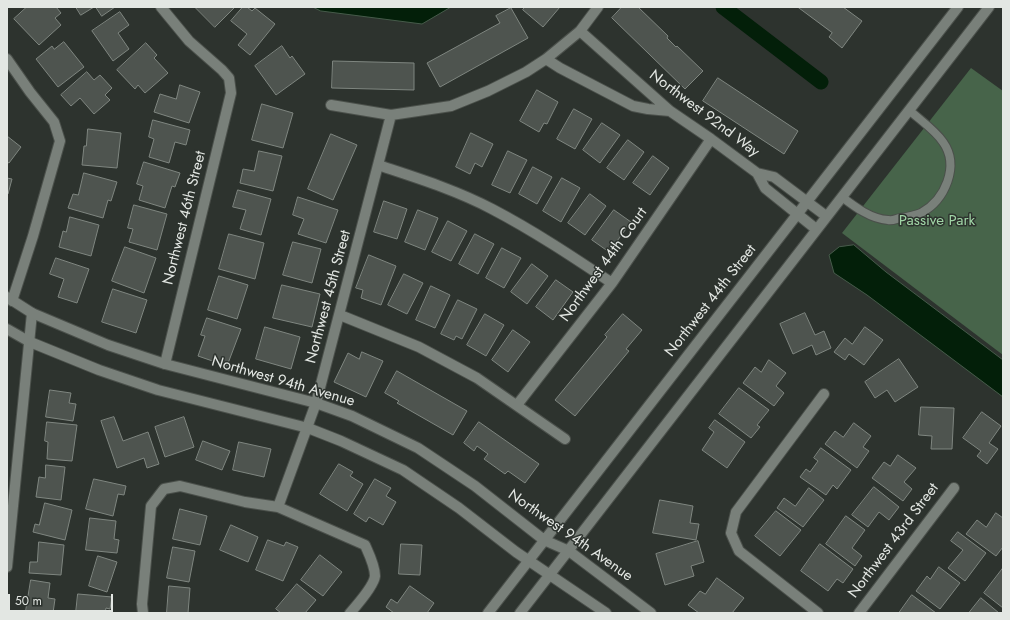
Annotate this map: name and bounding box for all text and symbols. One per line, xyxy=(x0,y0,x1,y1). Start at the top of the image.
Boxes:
street label: Northwest 92nd Way xyxy=(645,67,763,161)
street label: Northwest 46th Street xyxy=(160,149,210,287)
street label: Northwest 44th Court xyxy=(557,204,651,326)
park label: Passive Park xyxy=(899,212,975,230)
street label: Northwest 45th Street xyxy=(303,228,355,366)
street label: Northwest 44th Street xyxy=(662,241,760,361)
street label: Northwest 94th Avenue xyxy=(209,353,357,411)
street label: Northwest 43rd Street xyxy=(845,480,943,602)
street label: Northwest 94th Avenue xyxy=(504,486,636,586)
scale bar xyxy=(10,586,115,612)
text: 50 m xyxy=(15,592,42,610)

